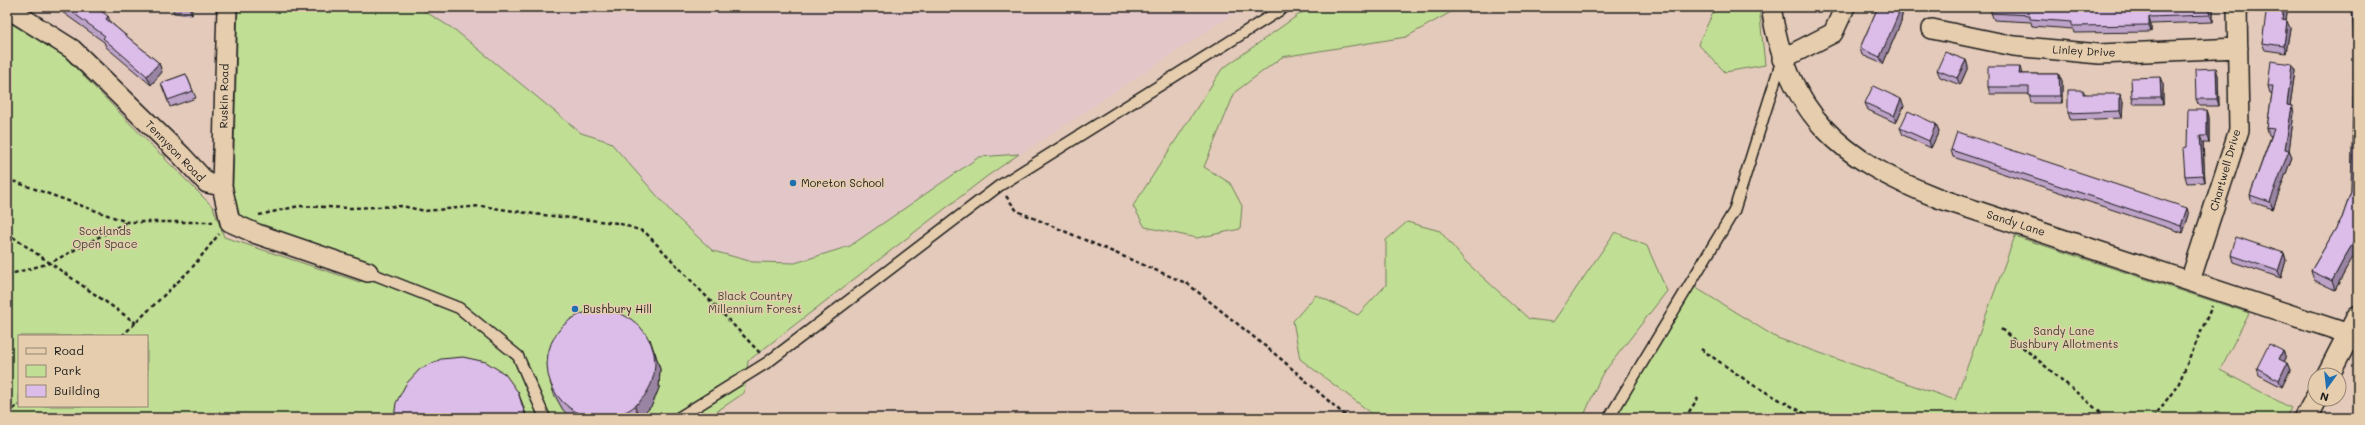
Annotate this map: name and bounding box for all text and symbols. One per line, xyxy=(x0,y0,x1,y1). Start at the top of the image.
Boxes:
street label: Linley Drive xyxy=(2052,41,2116,60)
street label: Ruskin Road xyxy=(215,64,232,128)
street label: Tennyson Road xyxy=(142,117,208,185)
street label: Chartwell Drive xyxy=(2206,127,2243,213)
place label: Moreton School xyxy=(801,175,884,190)
marker: Moreton School xyxy=(788,178,798,188)
street label: Sandy Lane xyxy=(1985,206,2048,239)
park label: Scotlands Open Space xyxy=(72,223,138,251)
park label: Black Country Millennium Forest xyxy=(708,288,802,316)
place label: Bushbury Hill xyxy=(583,301,652,316)
marker: Bushbury Hill xyxy=(570,304,580,314)
park label: Sandy Lane Bushbury Allotments xyxy=(2010,323,2118,351)
legend xyxy=(18,335,148,407)
text: Road xyxy=(54,342,84,358)
text: Park xyxy=(54,362,81,378)
north arrow xyxy=(2307,367,2347,407)
text: Building xyxy=(54,382,100,398)
text: N xyxy=(2318,389,2330,405)

